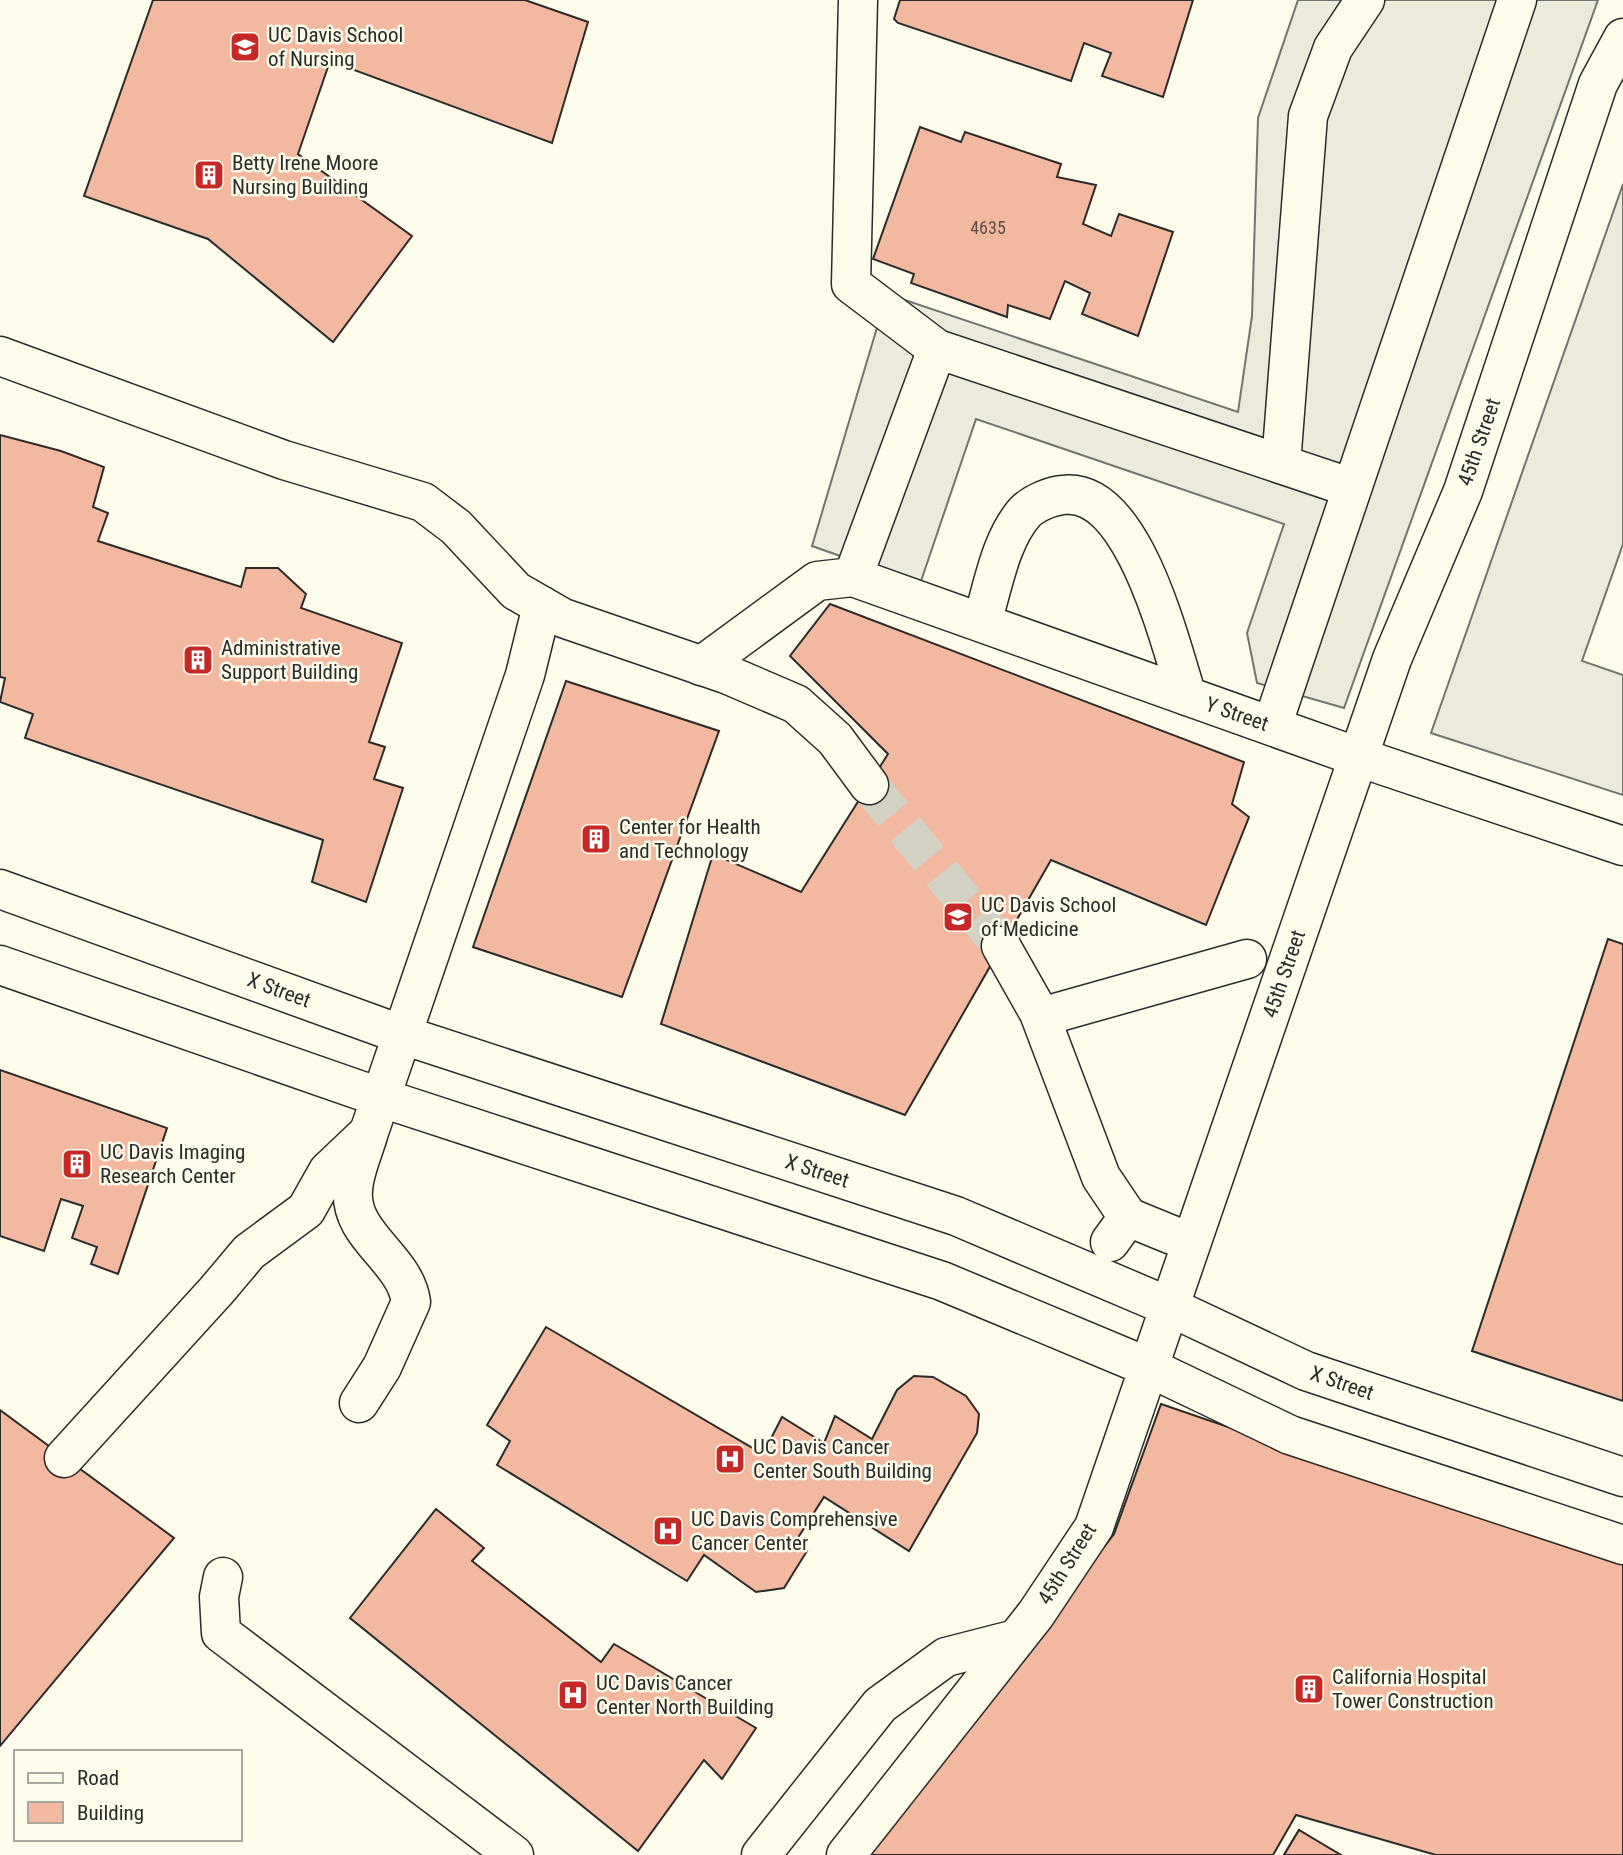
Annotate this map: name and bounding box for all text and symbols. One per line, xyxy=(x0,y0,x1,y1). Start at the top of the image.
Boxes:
place label: UC Davis School of Nursing xyxy=(268,23,403,71)
school or university icon: UC Davis School of Nursing xyxy=(228,30,262,64)
place label: Betty Irene Moore Nursing Building xyxy=(232,151,379,199)
building icon: Betty Irene Moore Nursing Building xyxy=(192,158,226,192)
house number: 4635 xyxy=(970,217,1006,238)
street label: 45th Street xyxy=(1453,395,1505,489)
place label: Administrative Support Building xyxy=(221,636,358,684)
building icon: Administrative Support Building xyxy=(181,643,215,677)
street label: Y Street xyxy=(1202,692,1272,736)
place label: Center for Health and Technology xyxy=(619,815,761,863)
building icon: Center for Health and Technology xyxy=(579,822,613,856)
place label: UC Davis School of Medicine xyxy=(981,893,1116,941)
school or university icon: UC Davis School of Medicine xyxy=(941,900,975,934)
street label: 45th Street xyxy=(1258,927,1310,1021)
street label: X Street xyxy=(244,968,314,1012)
place label: UC Davis Imaging Research Center xyxy=(100,1140,245,1188)
building icon: UC Davis Imaging Research Center xyxy=(60,1147,94,1181)
street label: X Street xyxy=(782,1149,852,1193)
street label: X Street xyxy=(1307,1361,1377,1405)
place label: UC Davis Cancer Center South Building xyxy=(753,1435,932,1483)
hospital icon: UC Davis Cancer Center South Building xyxy=(713,1442,747,1476)
place label: UC Davis Comprehensive Cancer Center xyxy=(691,1507,898,1555)
hospital icon: UC Davis Comprehensive Cancer Center xyxy=(651,1514,685,1548)
street label: 45th Street xyxy=(1033,1519,1101,1609)
place label: California Hospital Tower Construction xyxy=(1332,1665,1494,1713)
place label: UC Davis Cancer Center North Building xyxy=(596,1671,774,1719)
building icon: California Hospital Tower Construction xyxy=(1292,1672,1326,1706)
hospital icon: UC Davis Cancer Center North Building xyxy=(556,1678,590,1712)
legend xyxy=(14,1750,242,1841)
text: Road xyxy=(77,1766,119,1790)
text: Building xyxy=(77,1801,144,1825)

